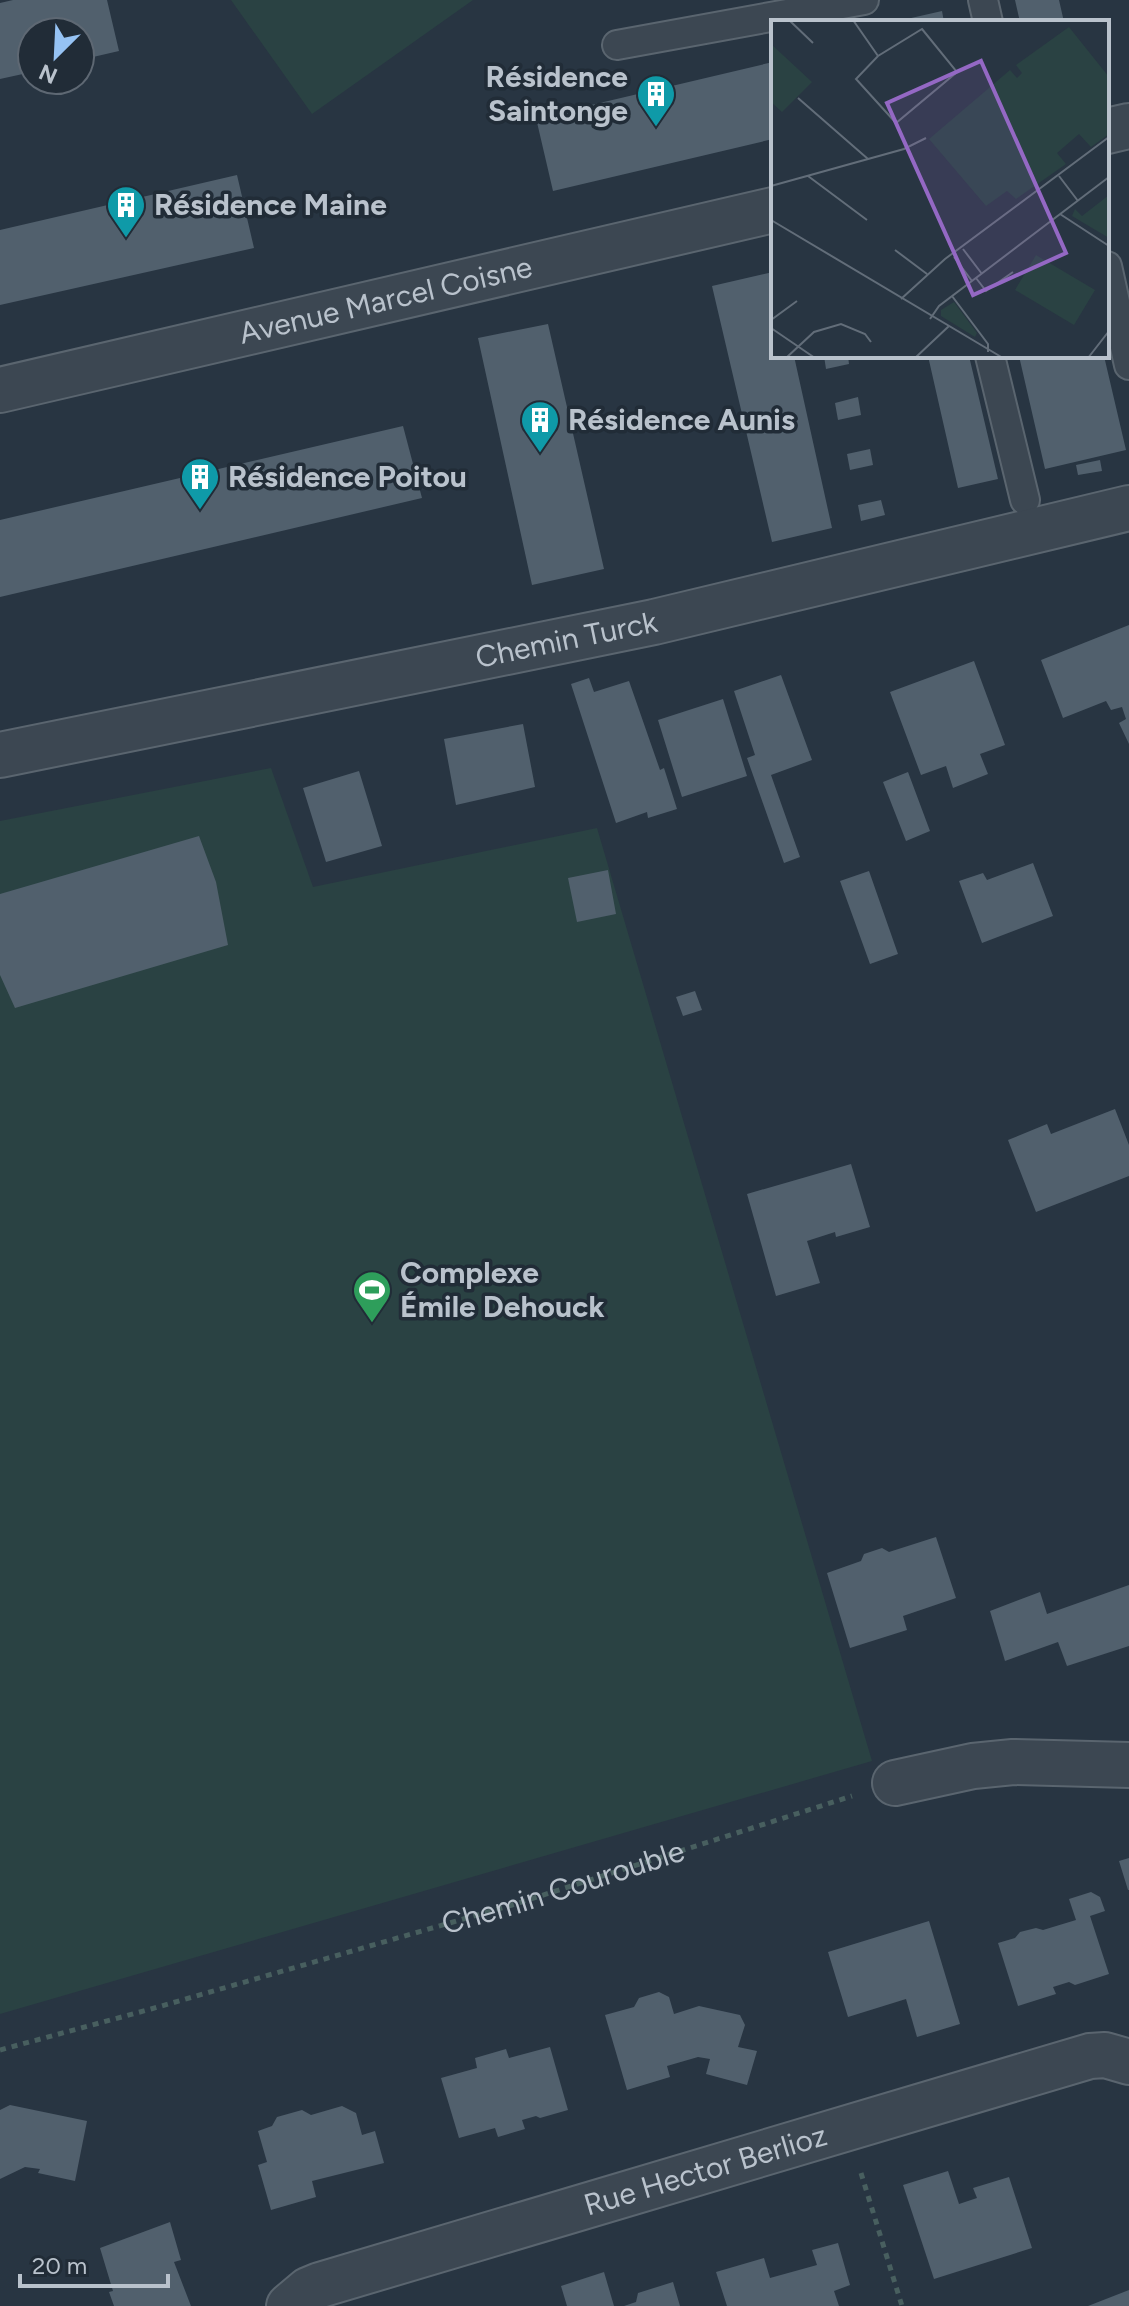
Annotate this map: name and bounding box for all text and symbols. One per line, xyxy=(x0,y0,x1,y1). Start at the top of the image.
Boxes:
north arrow xyxy=(16,16,96,96)
inset map xyxy=(771,20,1109,358)
text: N xyxy=(35,58,61,90)
place label: Résidence Saintonge xyxy=(486,58,628,129)
building icon: Résidence Saintonge xyxy=(635,73,677,128)
building icon: Résidence Maine xyxy=(105,184,147,239)
place label: Résidence Maine xyxy=(154,186,387,223)
street label: Avenue Marcel Coisne xyxy=(235,248,536,352)
building icon: Résidence Aunis xyxy=(519,399,561,454)
place label: Résidence Aunis xyxy=(568,401,795,438)
building icon: Résidence Poitou xyxy=(179,456,221,511)
place label: Résidence Poitou xyxy=(228,458,467,495)
street label: Chemin Turck xyxy=(472,603,661,676)
place label: Complexe Émile Dehouck xyxy=(400,1254,605,1325)
sports icon: Complexe Émile Dehouck xyxy=(351,1269,393,1324)
street label: Chemin Courouble xyxy=(437,1832,689,1942)
street label: Rue Hector Berlioz xyxy=(580,2116,831,2223)
scale bar xyxy=(20,2238,168,2288)
text: 20 m xyxy=(32,2251,87,2280)

